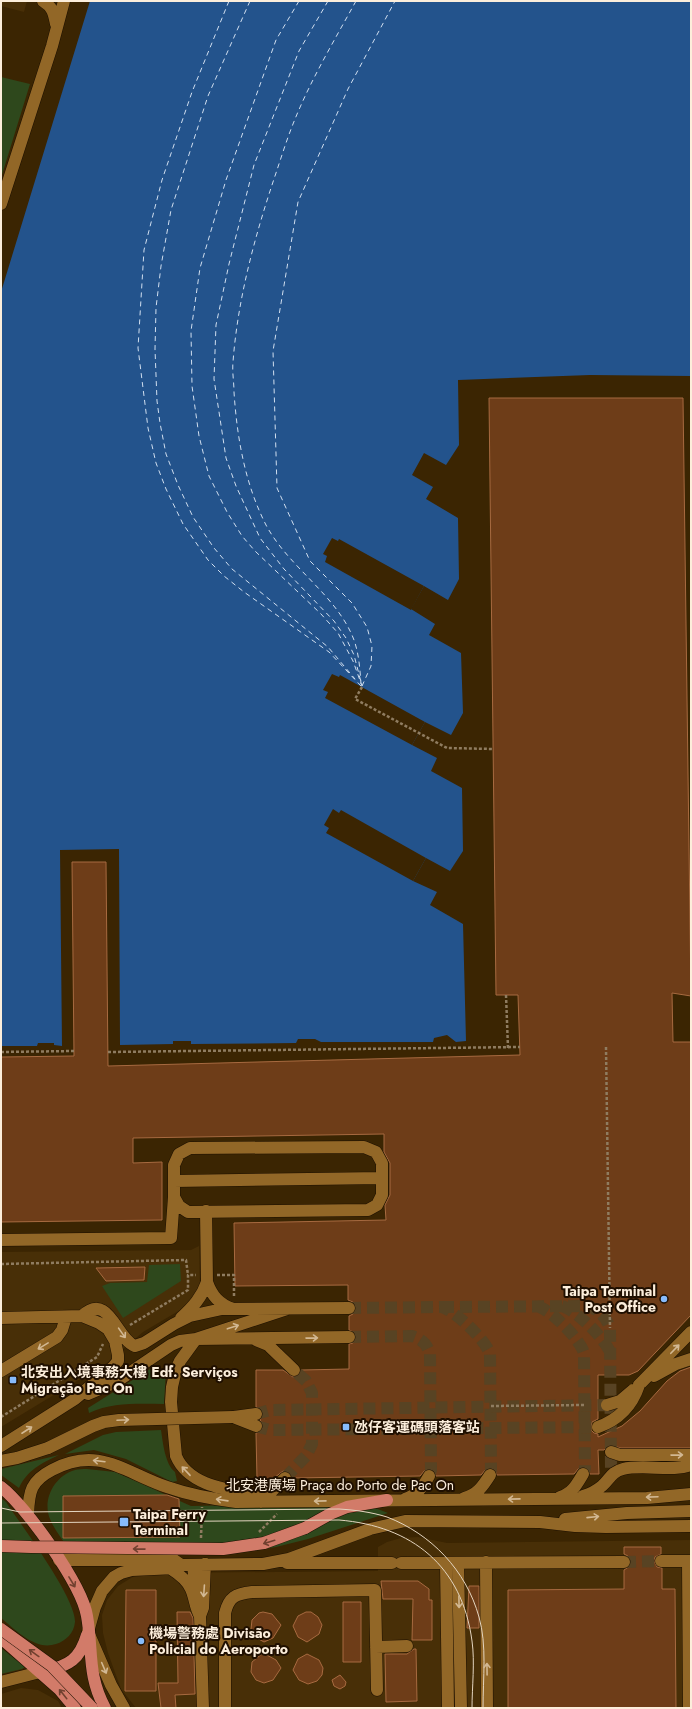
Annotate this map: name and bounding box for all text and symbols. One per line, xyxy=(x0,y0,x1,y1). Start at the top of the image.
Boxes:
place label: Taipa Terminal Post Office xyxy=(563,1281,656,1317)
marker: Taipa Terminal Post Office xyxy=(659,1294,669,1304)
one-way arrow xyxy=(227,1322,239,1330)
one-way arrow xyxy=(118,1327,126,1338)
one-way arrow xyxy=(305,1334,318,1341)
one-way arrow xyxy=(37,1342,49,1350)
one-way arrow xyxy=(670,1344,680,1354)
place label: 北安出入境事務大樓 Edf. Serviços Migração Pac On xyxy=(21,1362,238,1398)
marker: 北安出入境事務大樓 Edf. Serviços Migração Pac On xyxy=(8,1375,18,1385)
one-way arrow xyxy=(116,1416,129,1423)
place label: 氹仔客運碼頭落客站 xyxy=(354,1417,480,1437)
marker: 氹仔客運碼頭落客站 xyxy=(341,1422,351,1432)
one-way arrow xyxy=(21,1426,32,1434)
one-way arrow xyxy=(670,1451,683,1459)
one-way arrow xyxy=(93,1457,106,1465)
one-way arrow xyxy=(181,1466,191,1476)
street label: 北安港廣場 Praça do Porto de Pac On xyxy=(226,1475,454,1495)
one-way arrow xyxy=(646,1494,659,1501)
one-way arrow xyxy=(508,1495,521,1503)
one-way arrow xyxy=(216,1496,229,1504)
one-way arrow xyxy=(314,1497,327,1505)
place label: Taipa Ferry Terminal xyxy=(133,1504,207,1540)
one-way arrow xyxy=(586,1513,599,1520)
marker: Taipa Ferry Terminal xyxy=(118,1516,130,1528)
one-way arrow xyxy=(262,1539,275,1546)
one-way arrow xyxy=(133,1545,146,1553)
one-way arrow xyxy=(69,1576,77,1588)
one-way arrow xyxy=(201,1584,208,1597)
one-way arrow xyxy=(455,1595,463,1608)
place label: 機場警務處 Divisão Policial do Aeroporto xyxy=(149,1623,288,1659)
marker: 機場警務處 Divisão Policial do Aeroporto xyxy=(136,1636,146,1646)
one-way arrow xyxy=(28,1648,39,1657)
one-way arrow xyxy=(101,1661,108,1673)
one-way arrow xyxy=(483,1663,491,1676)
one-way arrow xyxy=(59,1688,68,1699)

